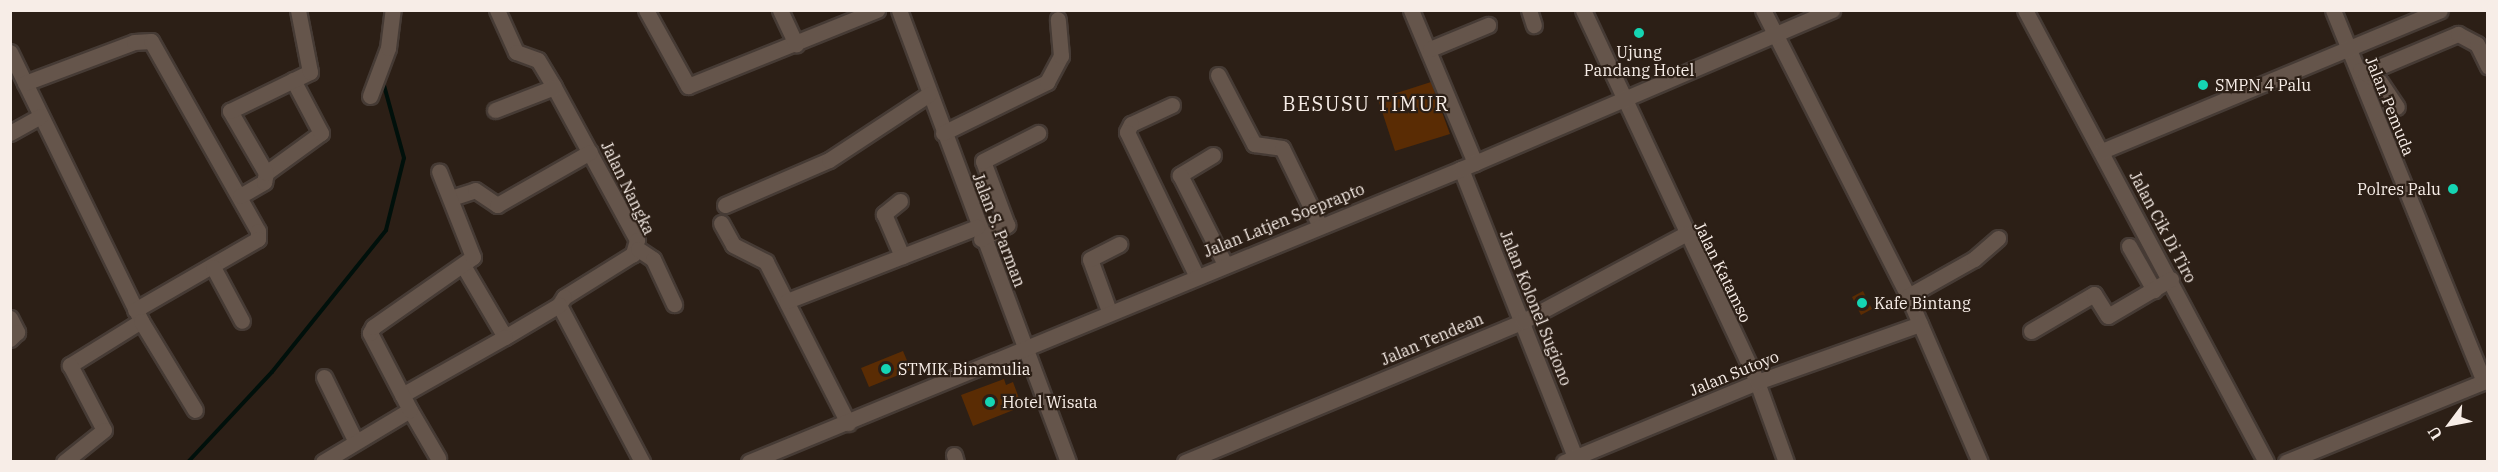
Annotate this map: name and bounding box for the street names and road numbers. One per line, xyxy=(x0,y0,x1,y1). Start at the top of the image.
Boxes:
street label: Jalan Pemuda xyxy=(2361,54,2419,158)
street label: Jalan Nangka xyxy=(597,138,659,238)
street label: Jalan Cik Di Tiro xyxy=(2126,168,2200,286)
street label: Jalan S. Parman xyxy=(968,170,1030,290)
street label: Jalan Latjen Soeprapto xyxy=(1201,179,1367,261)
street label: Jalan Katamso xyxy=(1690,219,1756,325)
street label: Jalan Kolonel Sugiono xyxy=(1496,228,1576,388)
street label: Jalan Tendean xyxy=(1378,309,1486,369)
street label: Jalan Sutoyo xyxy=(1686,346,1782,400)

